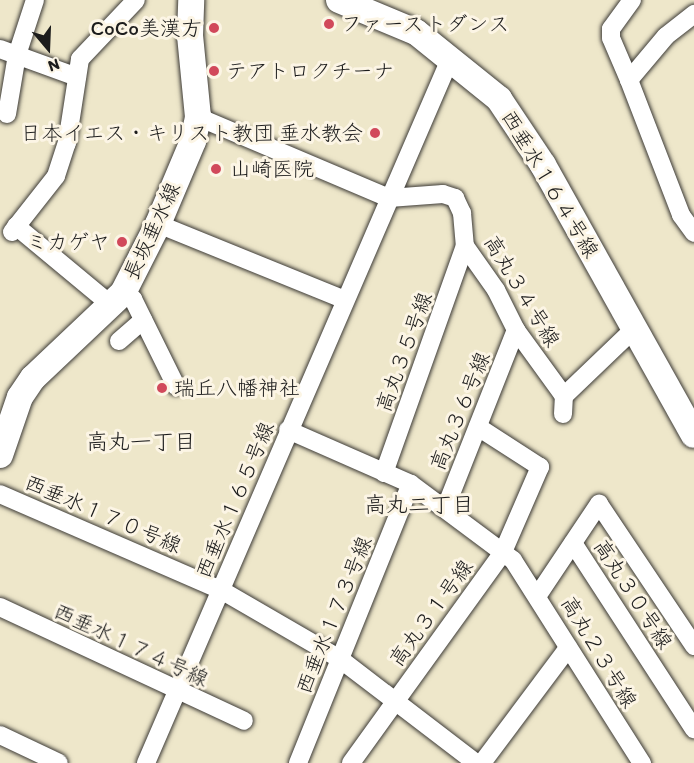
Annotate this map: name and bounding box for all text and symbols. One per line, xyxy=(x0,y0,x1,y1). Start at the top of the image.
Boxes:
place label: ファーストダンス xyxy=(341,11,509,37)
place label: CoCo美漢方 xyxy=(91,15,202,41)
marker: ファーストダンス xyxy=(322,17,336,31)
north arrow xyxy=(18,18,78,78)
marker: CoCo美漢方 xyxy=(207,21,221,35)
text: N xyxy=(46,55,62,76)
place label: テアトロクチーナ xyxy=(226,58,394,84)
marker: テアトロクチーナ xyxy=(207,64,221,78)
street label: 西垂水１６４号線 xyxy=(496,106,604,262)
place label: 日本イエス・キリスト教団 垂水教会 xyxy=(22,120,363,146)
marker: 日本イエス・キリスト教団 垂水教会 xyxy=(368,126,382,140)
place label: 山崎医院 xyxy=(230,156,314,182)
marker: 山崎医院 xyxy=(207,160,225,178)
street label: 長坂垂水線 xyxy=(118,178,186,284)
place label: ミカゲヤ xyxy=(26,229,110,255)
street label: 高丸３４号線 xyxy=(479,231,565,351)
marker: ミカゲヤ xyxy=(115,235,129,249)
street label: 高丸３５号線 xyxy=(371,288,437,416)
street label: 高丸３６号線 xyxy=(425,348,495,474)
place label: 瑞丘八幡神社 xyxy=(174,375,300,401)
marker: 瑞丘八幡神社 xyxy=(155,381,169,395)
street label: 西垂水１６５号線 xyxy=(191,418,279,582)
district label: 高丸一丁目 xyxy=(86,429,196,455)
street label: 西垂水１７０号線 xyxy=(21,470,185,558)
district label: 高丸二丁目 xyxy=(364,492,474,518)
street label: 西垂水１７３号線 xyxy=(291,532,377,698)
street label: 高丸３０号線 xyxy=(588,534,678,654)
street label: 高丸３１号線 xyxy=(384,555,478,671)
street label: 高丸２３号線 xyxy=(556,592,642,712)
street label: 西垂水１７４号線 xyxy=(50,598,212,692)

